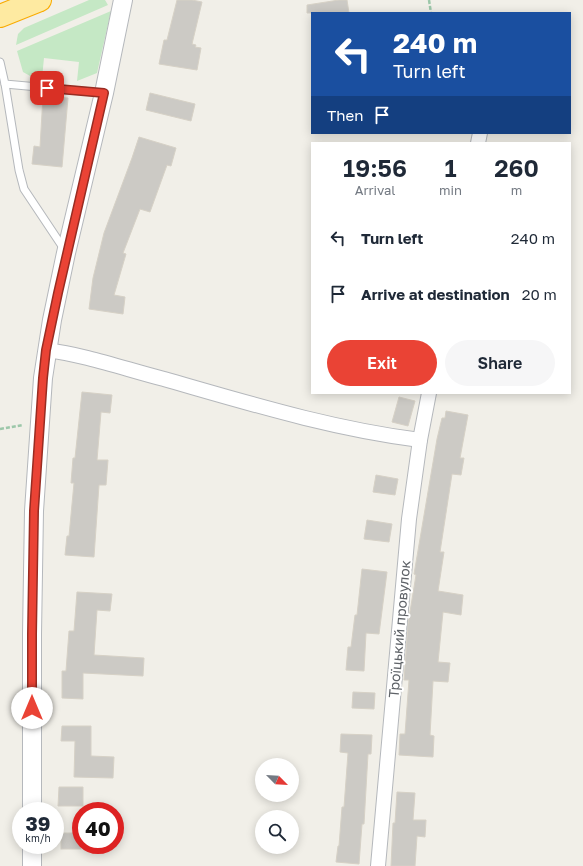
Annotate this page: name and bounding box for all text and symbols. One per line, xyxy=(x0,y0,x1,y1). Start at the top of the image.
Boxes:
text: 240 m xyxy=(393,26,477,59)
icon: left xyxy=(327,28,379,80)
text: Turn left xyxy=(393,60,466,82)
pin xyxy=(30,71,64,105)
icon: arrive xyxy=(36,77,58,99)
icon: arrive xyxy=(371,104,393,126)
text: Then xyxy=(327,106,363,124)
text: 19:56 xyxy=(343,153,407,182)
text: 1 xyxy=(445,153,457,182)
text: 260 xyxy=(494,153,539,182)
text: Arrival xyxy=(355,182,395,198)
text: min xyxy=(439,182,462,198)
text: m xyxy=(511,182,522,198)
icon: left xyxy=(327,227,349,249)
text: Turn left xyxy=(361,229,423,247)
text: 240 m xyxy=(511,229,555,247)
icon: arrive xyxy=(327,283,349,305)
text: Arrive at destination xyxy=(361,285,510,303)
text: 20 m xyxy=(522,285,557,303)
button: Exit xyxy=(327,340,437,386)
button: Share xyxy=(445,340,555,386)
street label: Троїцький провулок xyxy=(385,559,413,699)
position arrow xyxy=(11,687,53,729)
north arrow xyxy=(255,758,299,802)
map controls xyxy=(255,758,299,854)
speed limit sign: 40 xyxy=(72,802,124,854)
button: search xyxy=(255,810,299,854)
text: 39 xyxy=(26,811,50,835)
text: km/h xyxy=(25,832,51,844)

